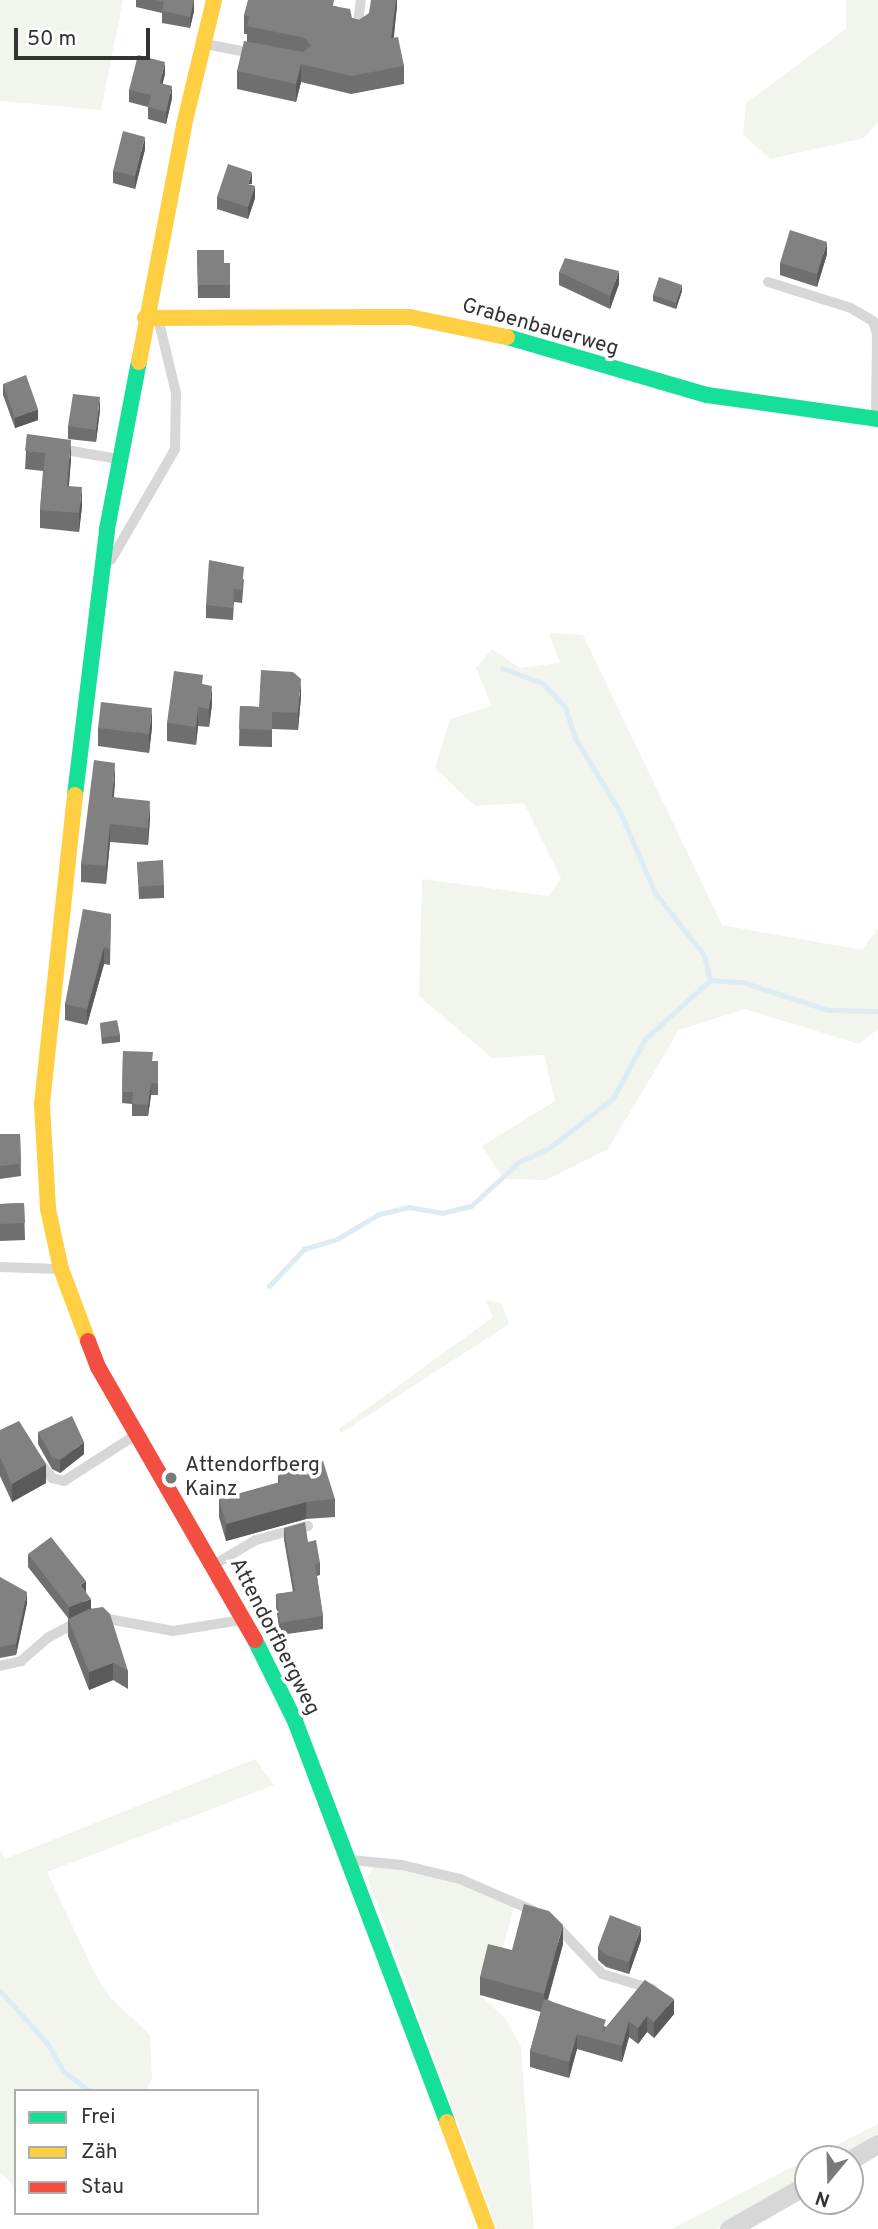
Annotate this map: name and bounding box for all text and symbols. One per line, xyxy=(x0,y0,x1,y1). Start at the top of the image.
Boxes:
scale bar xyxy=(18,14,154,58)
text: 50 m xyxy=(27,26,76,53)
street label: Grabenbauerweg xyxy=(459,294,621,362)
place label: Attendorfberg Kainz xyxy=(185,1453,320,1503)
marker: Attendorfberg Kainz xyxy=(163,1470,179,1486)
street label: Attendorfbergweg xyxy=(223,1554,325,1720)
legend xyxy=(14,2089,259,2215)
text: Frei xyxy=(81,2104,116,2131)
text: Zäh xyxy=(81,2139,118,2166)
north arrow xyxy=(794,2145,864,2215)
text: Stau xyxy=(81,2174,124,2201)
text: N xyxy=(812,2184,833,2212)

